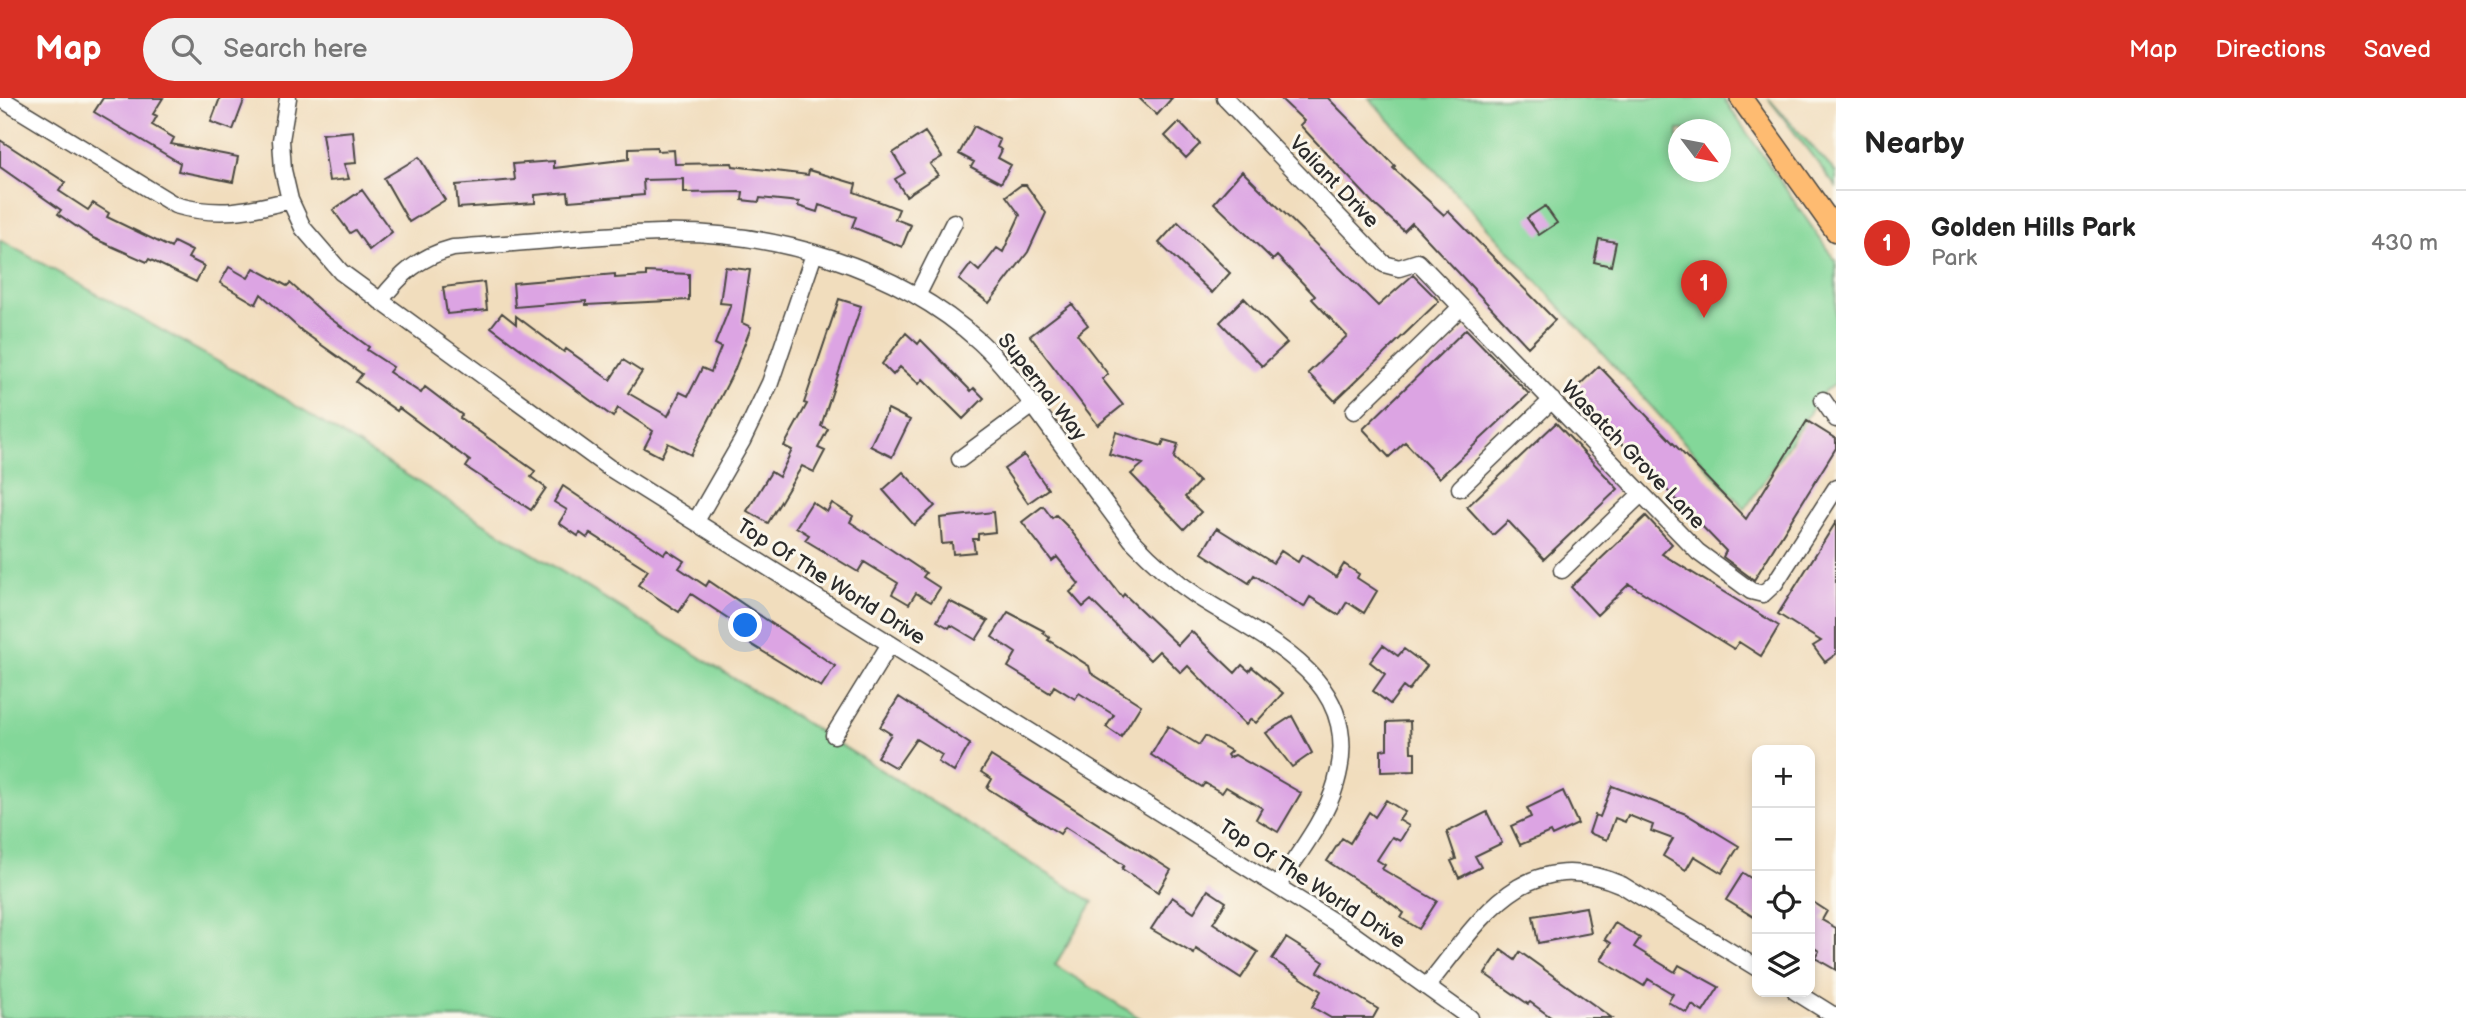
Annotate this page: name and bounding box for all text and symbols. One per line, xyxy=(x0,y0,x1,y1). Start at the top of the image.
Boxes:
search box xyxy=(143,18,633,81)
text: Map xyxy=(35,29,101,69)
icon: search xyxy=(167,30,205,68)
text: Search here xyxy=(223,34,367,65)
text: Map xyxy=(2129,35,2177,64)
text: Directions xyxy=(2215,35,2326,64)
text: Saved xyxy=(2364,35,2431,64)
north arrow xyxy=(1668,119,1731,182)
text: Nearby xyxy=(1864,126,1964,162)
street label: Valiant Drive xyxy=(1284,131,1384,233)
text: Golden Hills Park xyxy=(1931,213,2136,244)
text: 1 xyxy=(1882,229,1892,257)
text: 430 m xyxy=(2371,229,2438,257)
text: Park xyxy=(1931,244,1977,272)
pin: 1 xyxy=(1681,260,1727,318)
street label: Supernal Way xyxy=(992,328,1092,446)
street label: Wasatch Grove Lane xyxy=(1556,376,1710,534)
street label: Top Of The World Drive xyxy=(732,514,930,650)
your location xyxy=(728,608,762,642)
map controls xyxy=(1752,745,1815,997)
button: + xyxy=(1752,745,1815,808)
button: − xyxy=(1752,808,1815,871)
street label: Top Of The World Drive xyxy=(1214,814,1410,954)
button: locate xyxy=(1752,871,1815,934)
button: layers xyxy=(1752,934,1815,997)

